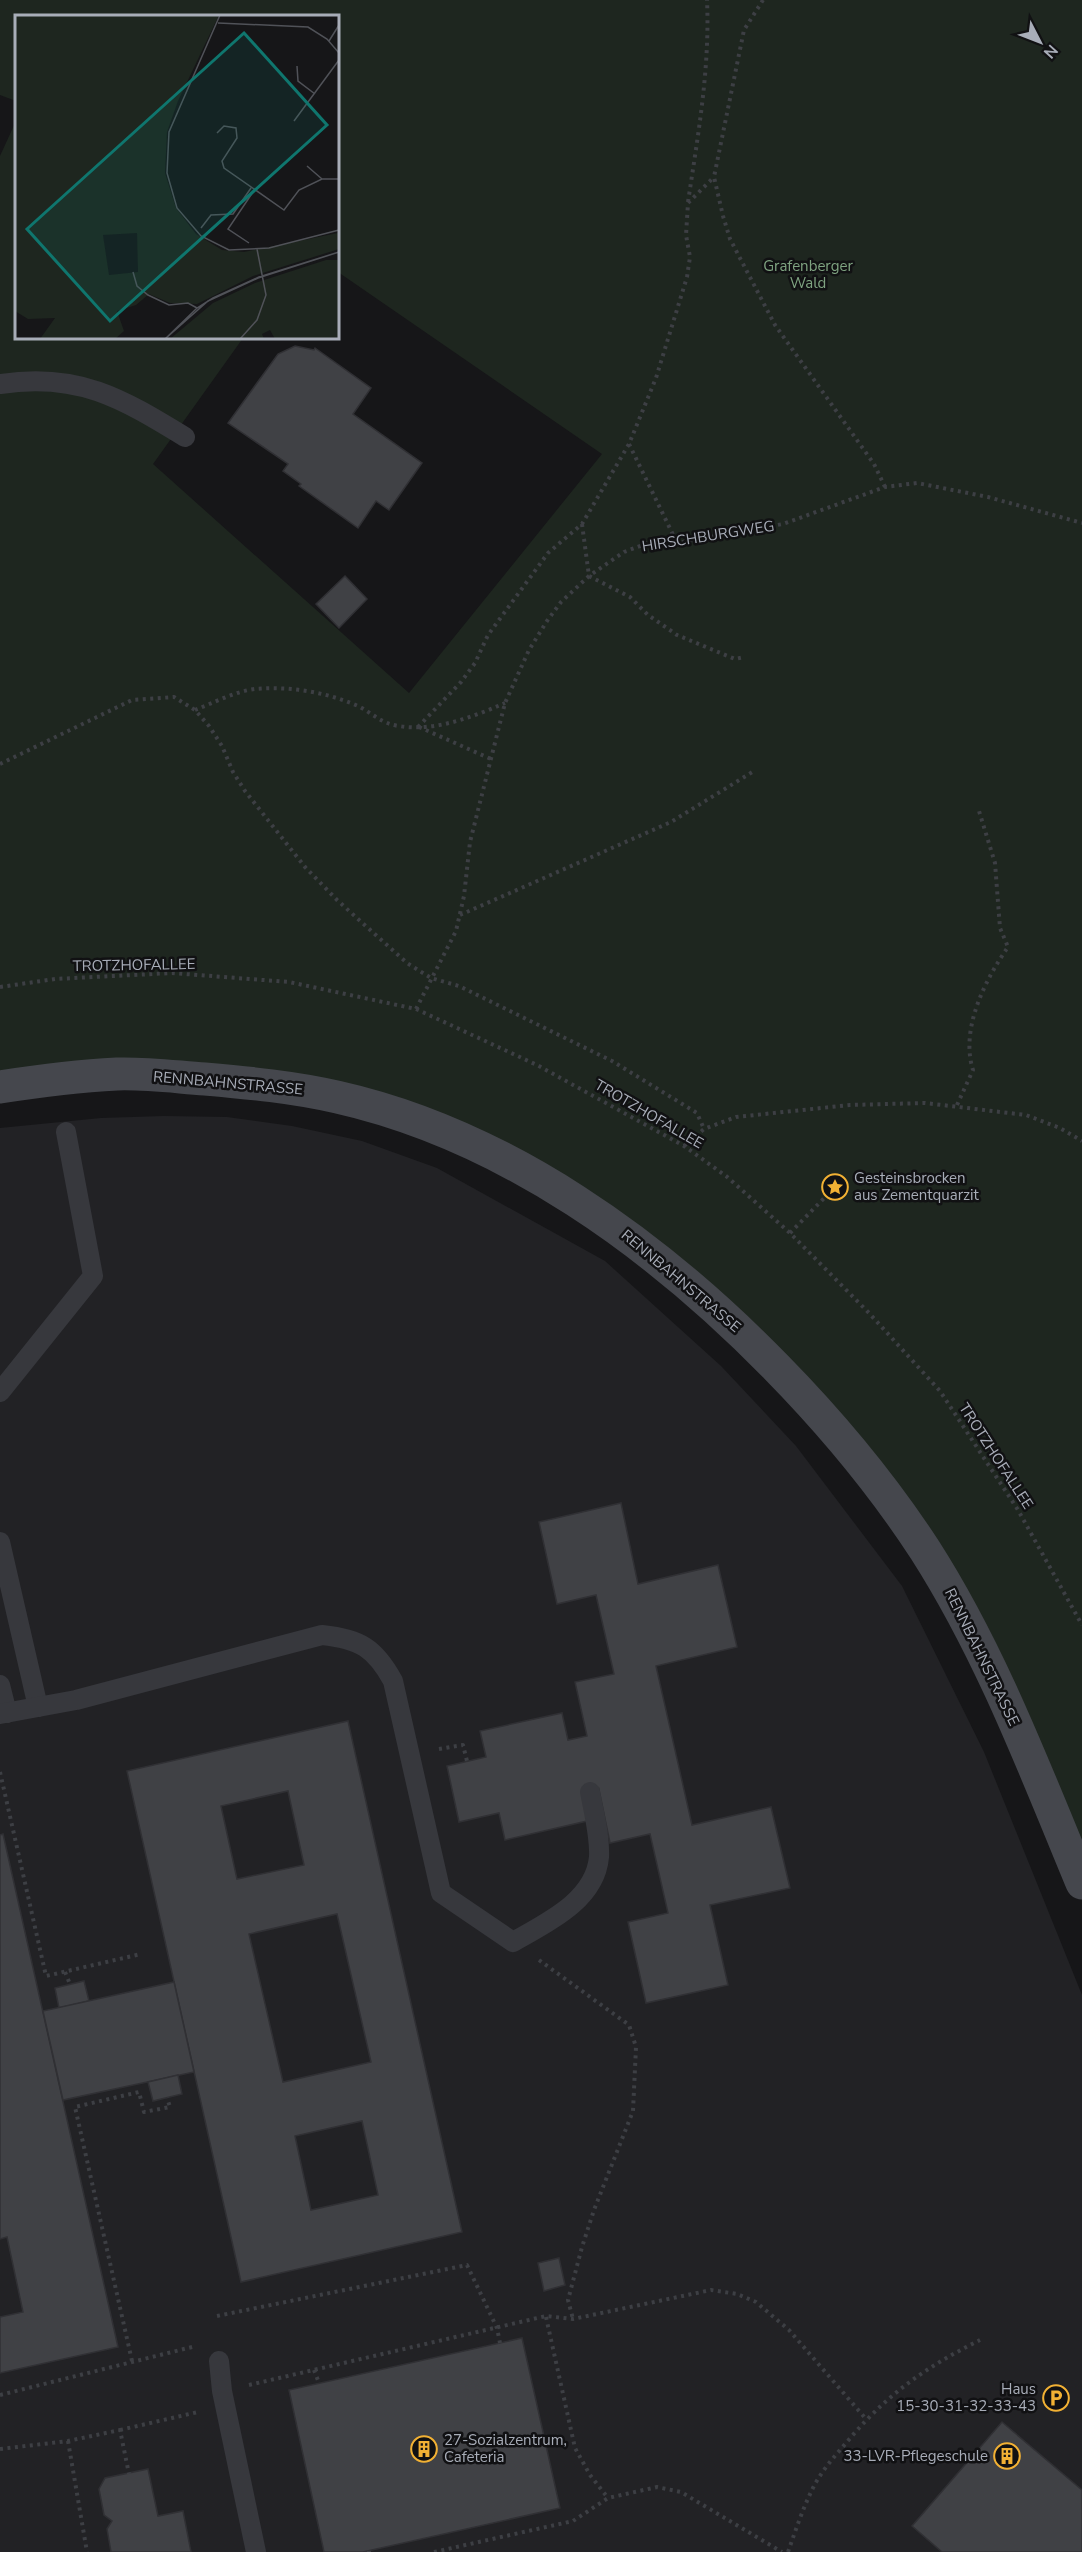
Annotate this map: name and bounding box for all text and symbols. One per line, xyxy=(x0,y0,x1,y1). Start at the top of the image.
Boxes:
north arrow xyxy=(1010,12,1070,72)
inset map xyxy=(15,15,339,339)
text: N xyxy=(1038,40,1063,63)
park label: Grafenberger Wald xyxy=(763,256,853,293)
street label: HIRSCHBURGWEG xyxy=(640,516,776,556)
street label: TROTZHOFALLEE xyxy=(73,954,195,976)
street label: RENNBAHNSTRASSE xyxy=(152,1066,304,1100)
street label: TROTZHOFALLEE xyxy=(591,1075,707,1153)
place label: Gesteinsbrocken aus Zementquarzit xyxy=(854,1168,979,1205)
place icon: Gesteinsbrocken aus Zementquarzit xyxy=(820,1172,850,1202)
street label: RENNBAHNSTRASSE xyxy=(617,1225,745,1337)
street label: TROTZHOFALLEE xyxy=(954,1399,1038,1513)
street label: RENNBAHNSTRASSE xyxy=(940,1585,1024,1729)
place label: Haus 15-30-31-32-33-43 xyxy=(896,2379,1036,2416)
parking icon: Haus 15-30-31-32-33-43 xyxy=(1041,2383,1071,2413)
place label: 27-Sozialzentrum, Cafeteria xyxy=(444,2430,567,2467)
building icon: 27-Sozialzentrum, Cafeteria xyxy=(409,2434,439,2464)
building icon: 33-LVR-Pflegeschule xyxy=(992,2441,1022,2471)
place label: 33-LVR-Pflegeschule xyxy=(843,2446,988,2466)

